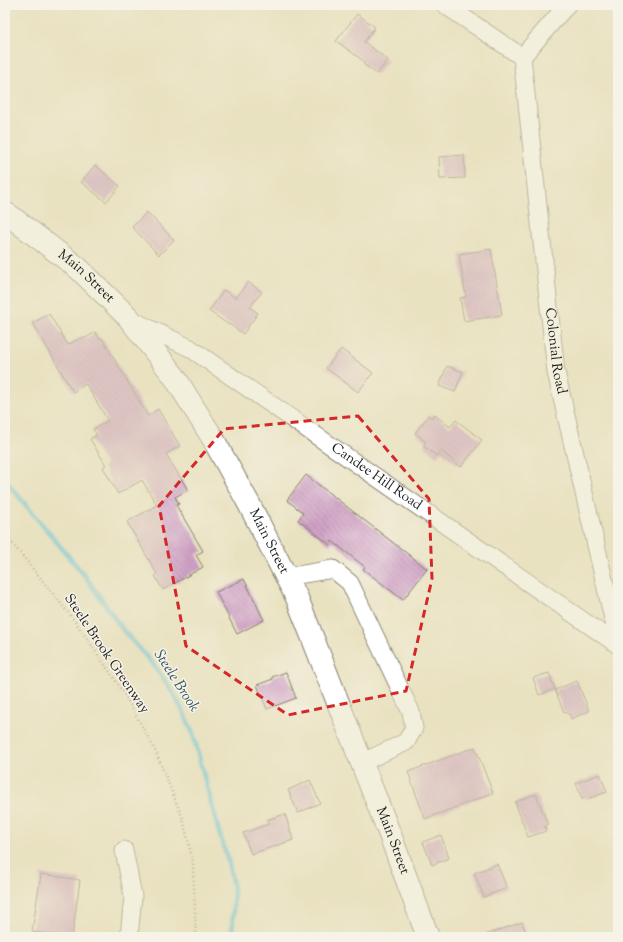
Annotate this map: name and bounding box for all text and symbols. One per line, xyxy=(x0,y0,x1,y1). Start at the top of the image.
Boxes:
street label: Main Street xyxy=(53,246,119,308)
street label: Colonial Road xyxy=(539,307,571,396)
street label: Candee Hill Road xyxy=(327,438,426,516)
street label: Main Street xyxy=(243,506,293,578)
street label: Steele Brook Greenway xyxy=(58,590,154,718)
water label: Steele Brook xyxy=(148,646,204,716)
street label: Main Street xyxy=(370,804,414,878)

